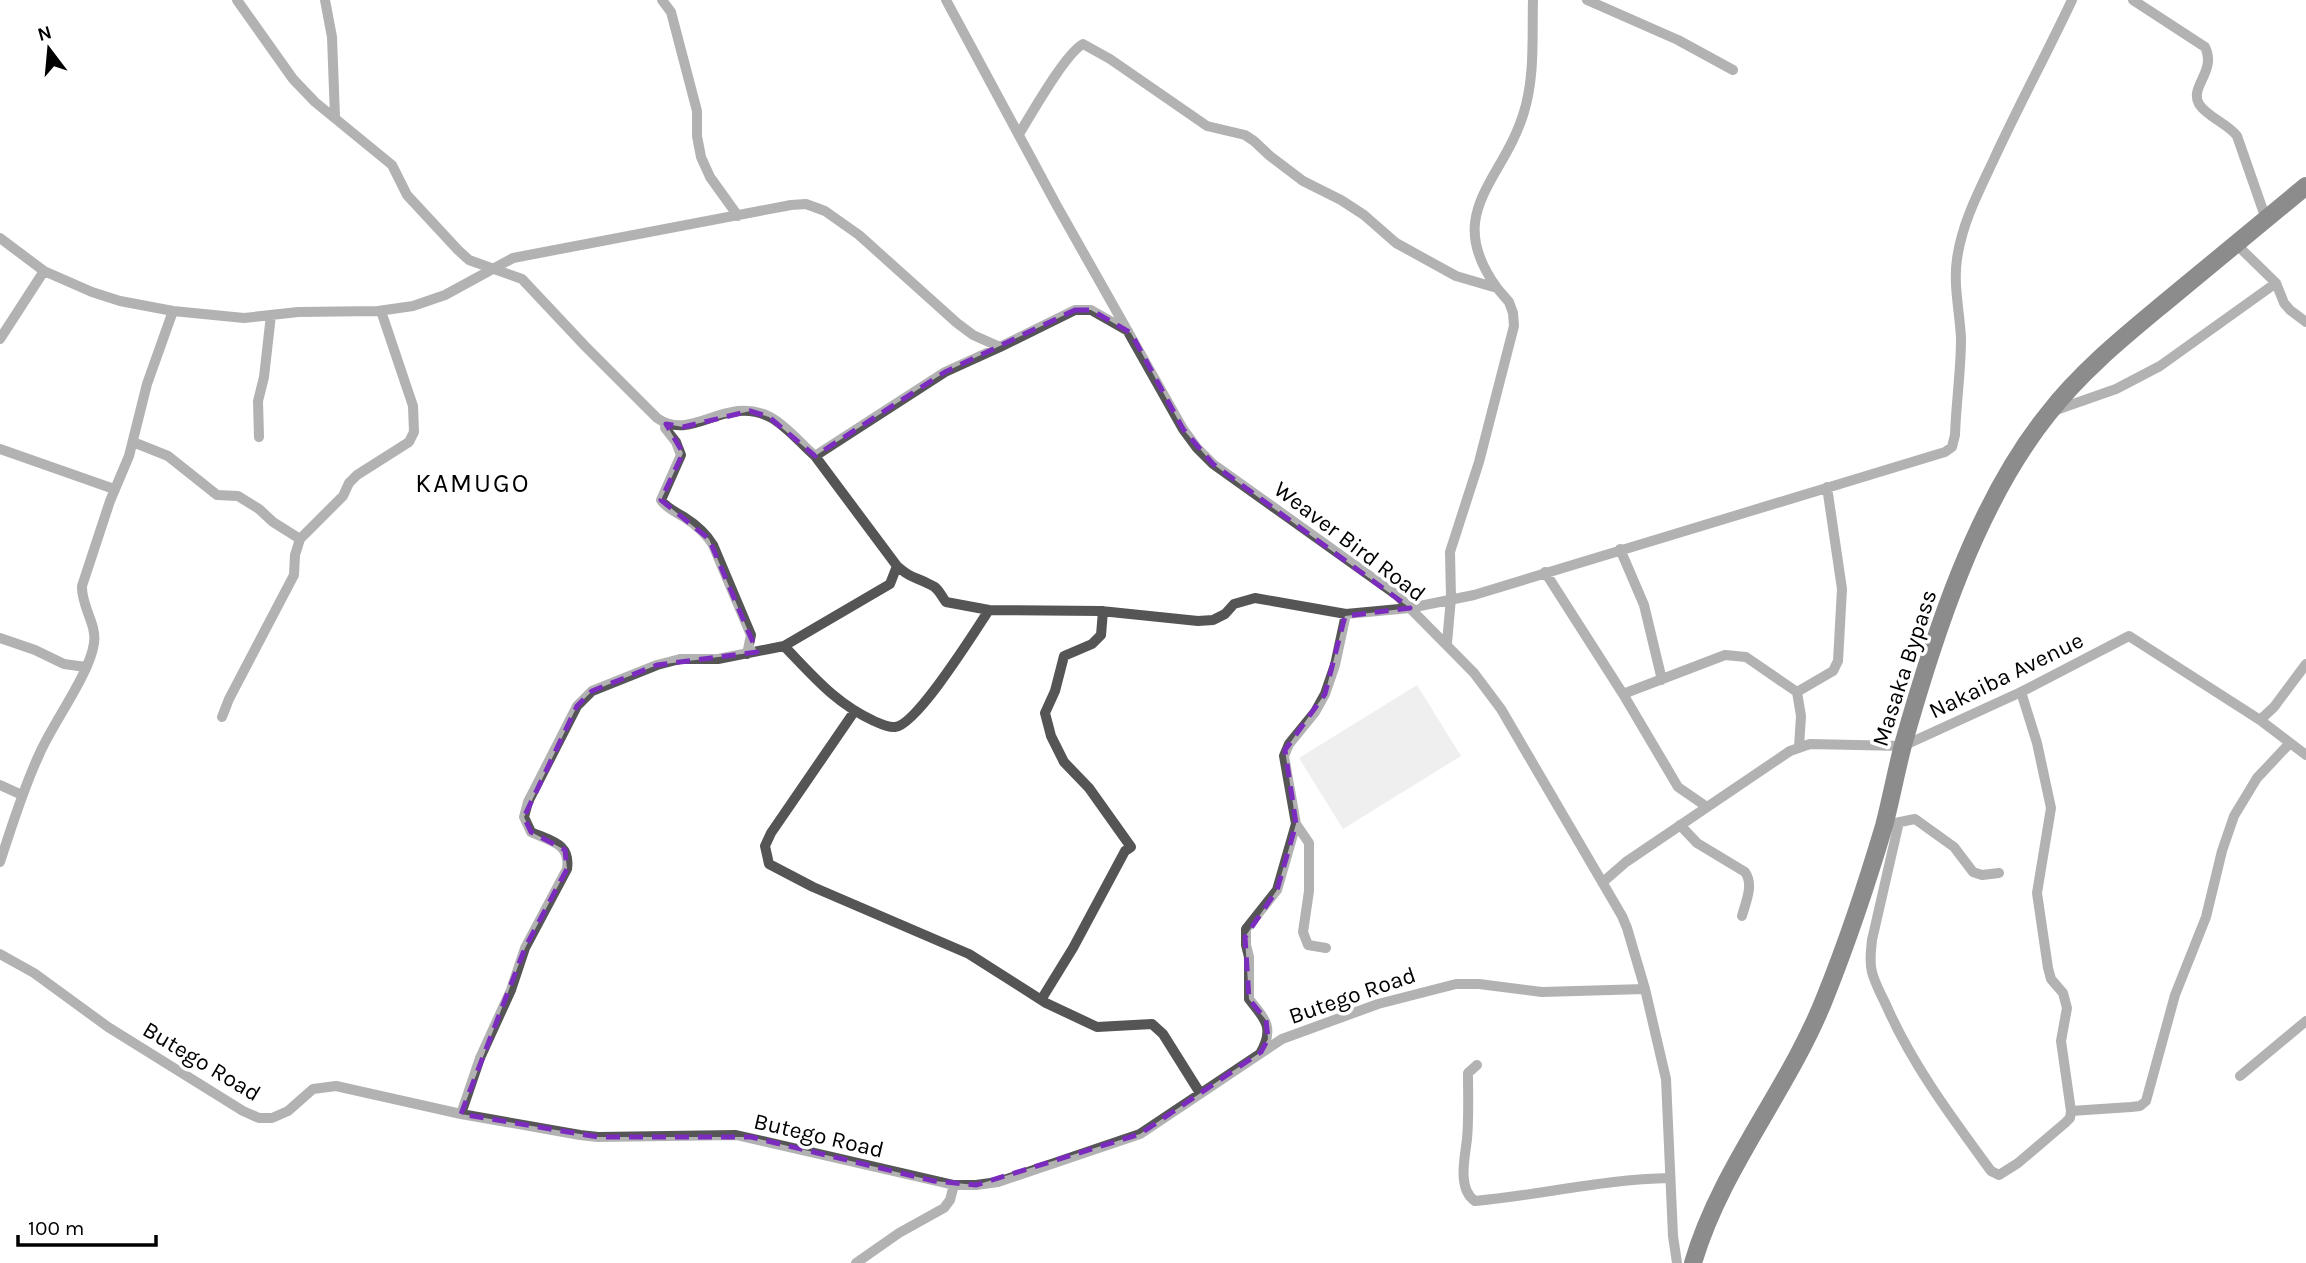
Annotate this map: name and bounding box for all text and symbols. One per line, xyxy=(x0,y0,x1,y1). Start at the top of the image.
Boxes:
north arrow xyxy=(14,14,84,84)
text: N xyxy=(35,21,54,46)
district label: KAMUGO xyxy=(415,468,531,499)
street label: Weaver Bird Road xyxy=(1269,476,1431,607)
street label: Masaka Bypass xyxy=(1866,586,1943,750)
street label: Nakaiba Avenue xyxy=(1925,626,2088,724)
street label: Butego Road xyxy=(1285,961,1419,1030)
street label: Butego Road xyxy=(138,1016,266,1107)
street label: Butego Road xyxy=(751,1107,887,1164)
scale bar xyxy=(18,1204,156,1248)
text: 100 m xyxy=(28,1216,85,1240)

